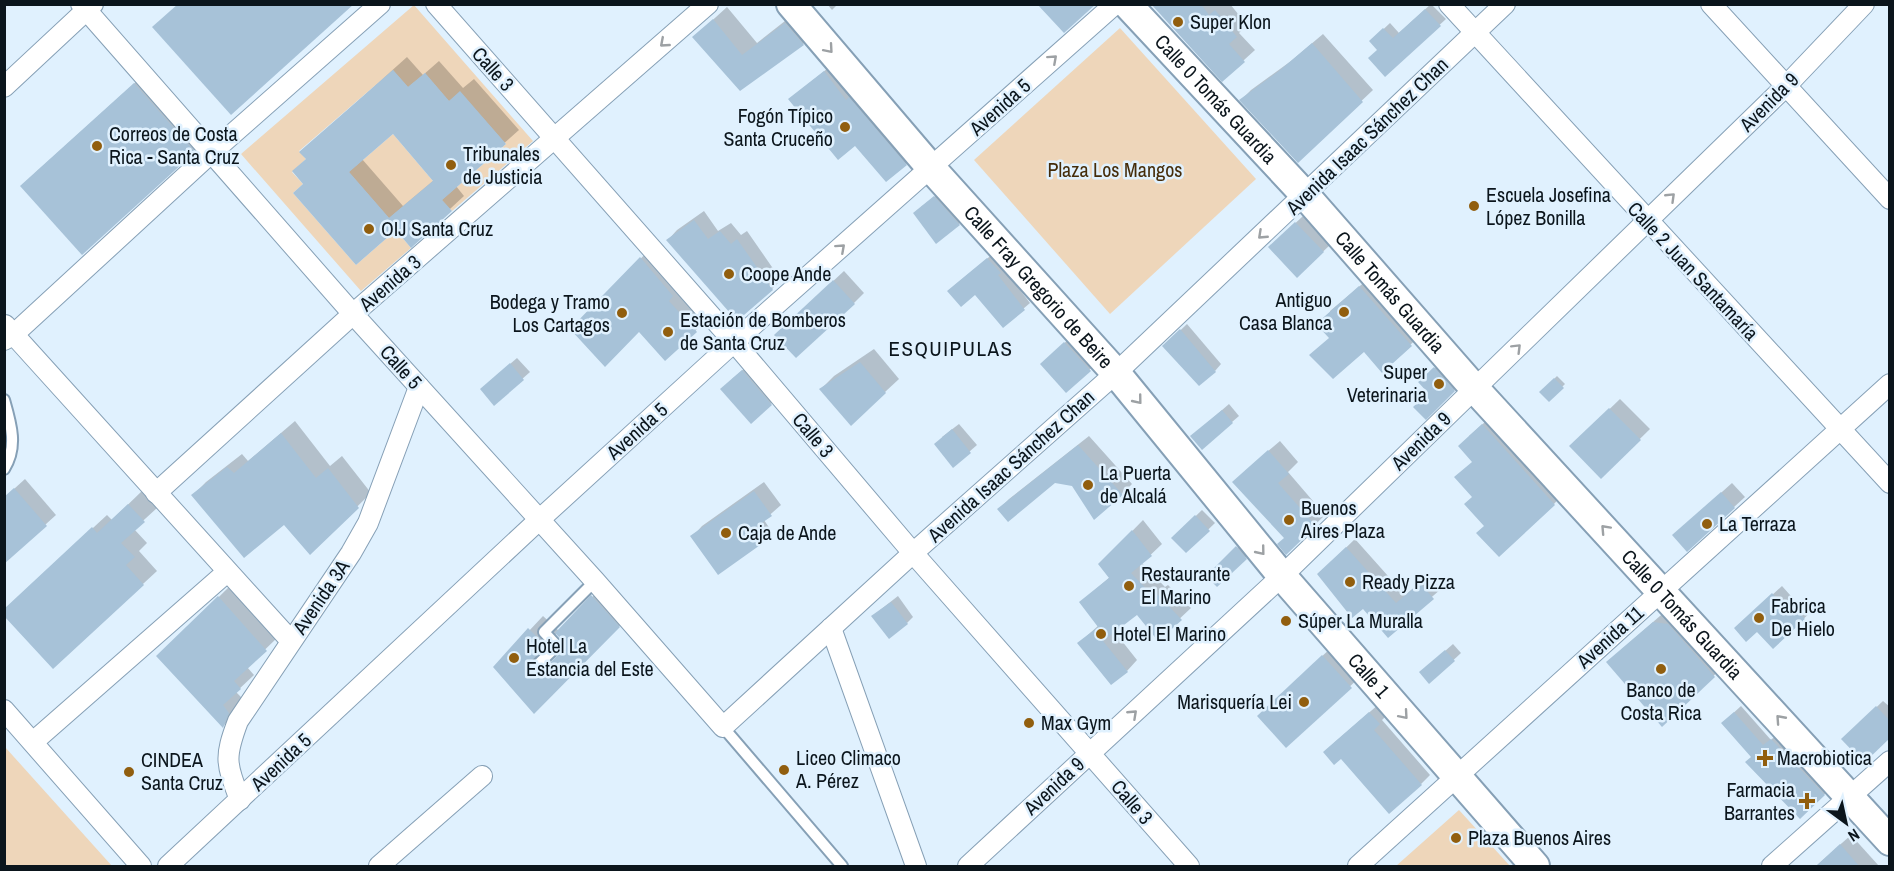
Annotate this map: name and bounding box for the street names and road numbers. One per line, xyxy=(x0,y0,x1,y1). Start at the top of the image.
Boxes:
street label: Calle 0 Tomás Guardia xyxy=(1149,28,1283,169)
street label: Calle 3 xyxy=(466,41,520,97)
street label: Avenida Isaac Sánchez Chan xyxy=(1279,51,1454,221)
street label: Avenida 9 xyxy=(1732,66,1804,138)
street label: Avenida 5 xyxy=(963,72,1036,142)
street label: Calle 2 Juan Santamaría xyxy=(1622,195,1765,346)
street label: Calle Fray Gregorio de Beire xyxy=(958,199,1119,374)
street label: Calle Tomás Guardia xyxy=(1329,225,1451,358)
street label: Avenida 3 xyxy=(352,248,426,318)
street label: Calle 5 xyxy=(374,339,428,395)
street label: Avenida Isaac Sánchez Chan xyxy=(921,383,1100,549)
street label: Avenida 5 xyxy=(600,396,673,466)
street label: Avenida 9 xyxy=(1384,405,1457,477)
street label: Calle 3 xyxy=(787,406,840,463)
street label: Calle 0 Tomás Guardia xyxy=(1616,543,1749,685)
street label: Avenida 3A xyxy=(285,554,355,640)
street label: Avenida 11 xyxy=(1570,599,1649,675)
street label: Calle 1 xyxy=(1342,647,1396,703)
street label: Avenida 5 xyxy=(244,727,317,797)
street label: Avenida 9 xyxy=(1017,751,1090,821)
street label: Calle 3 xyxy=(1105,774,1159,830)

